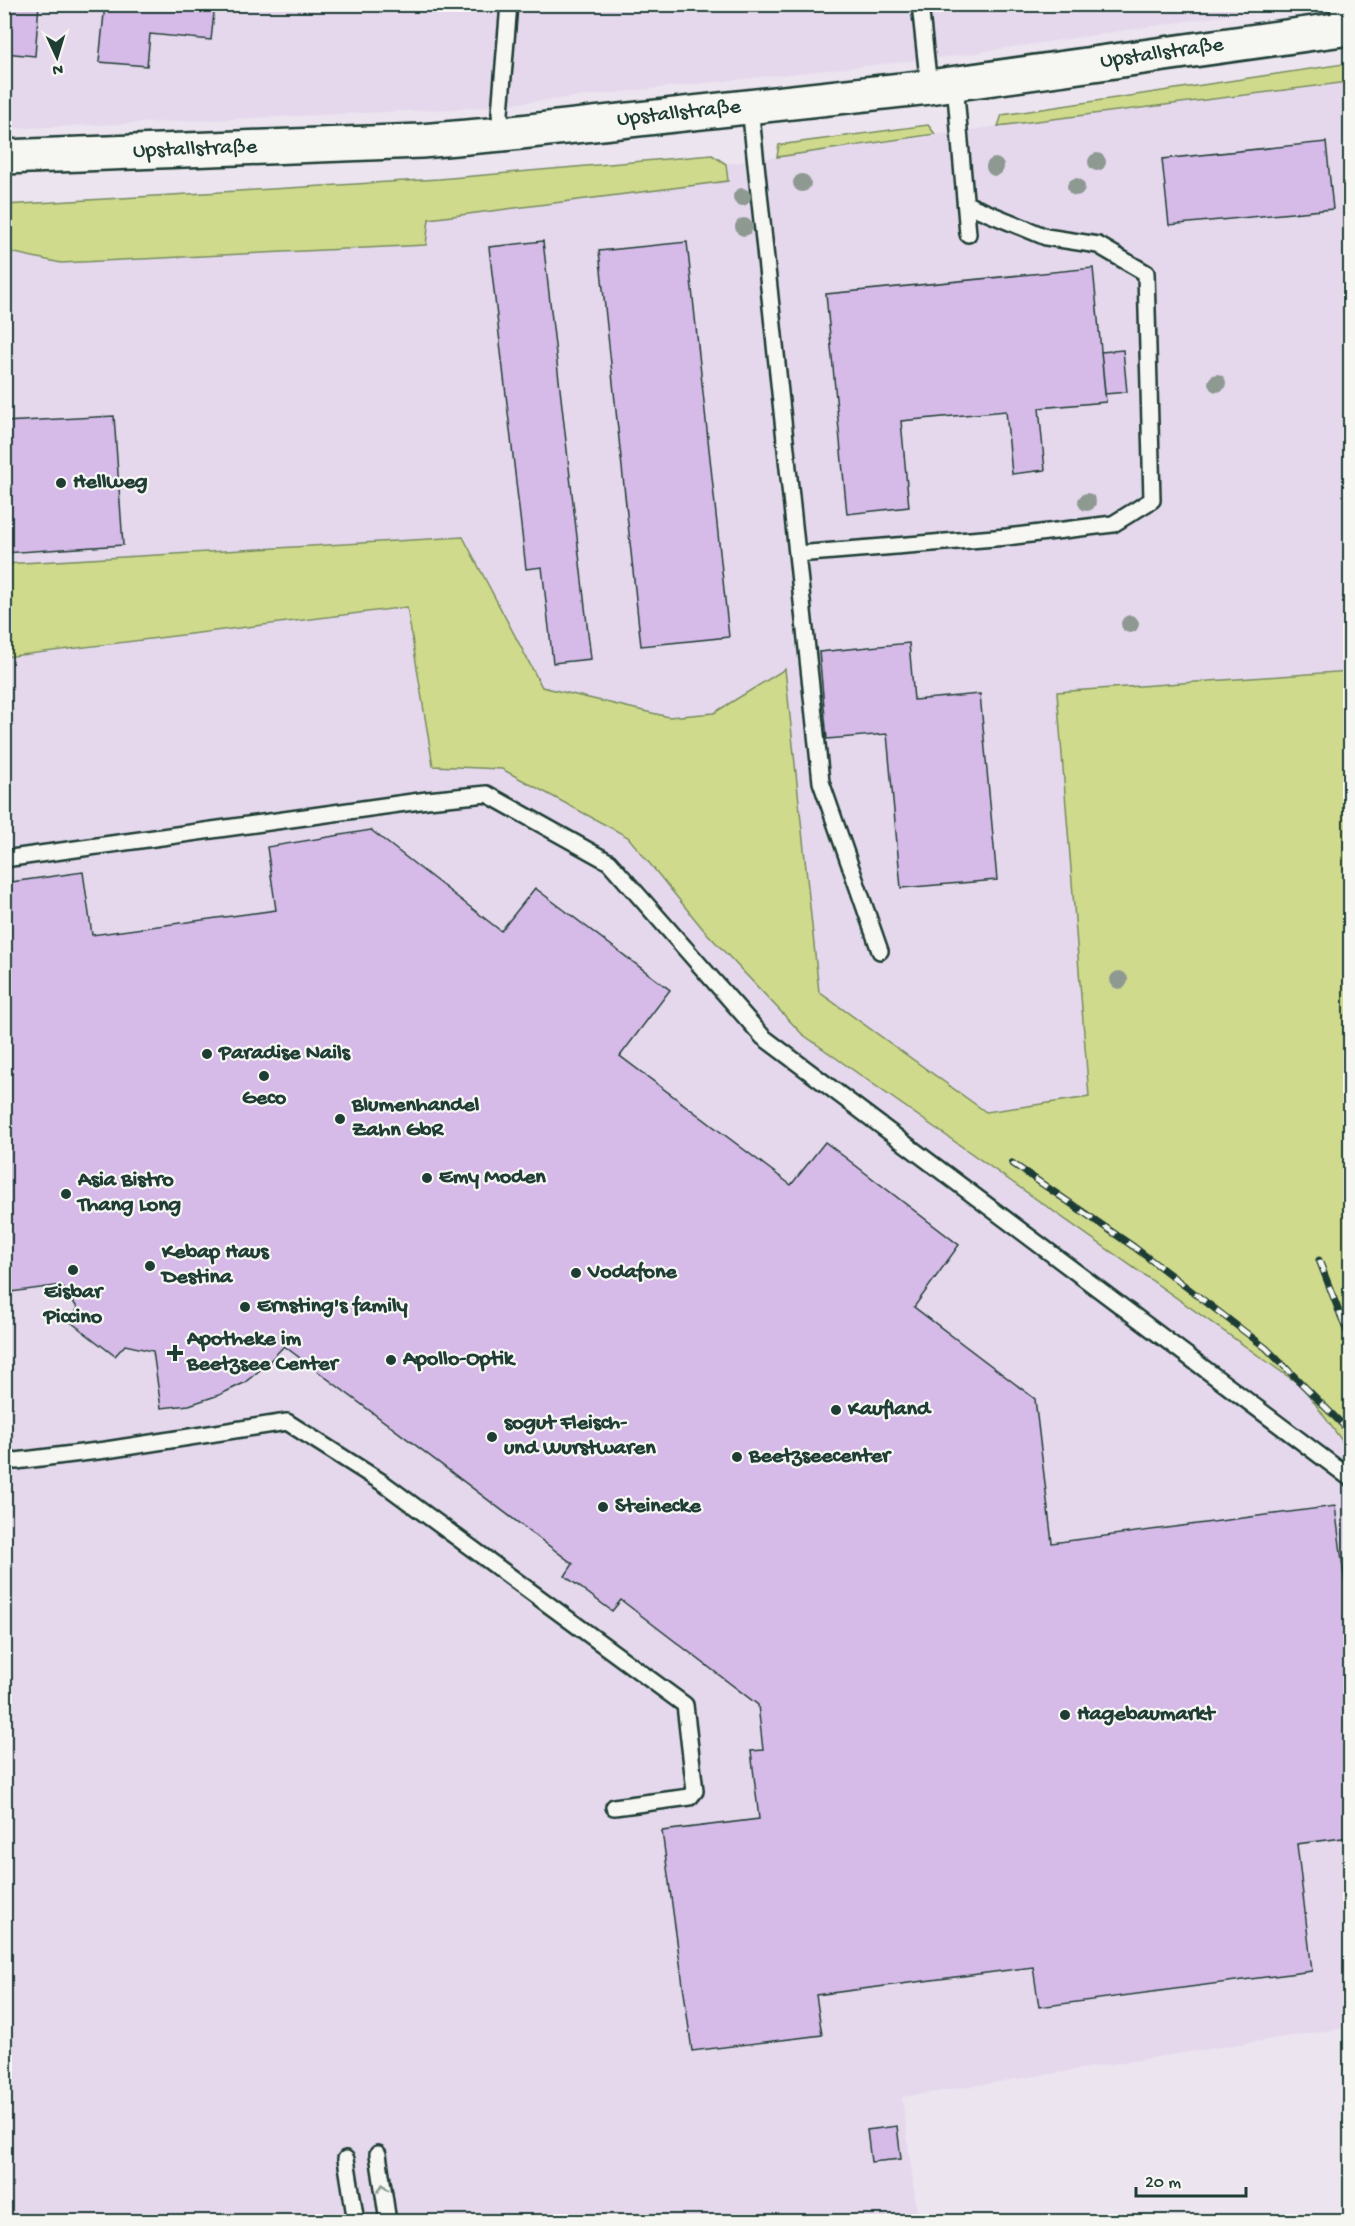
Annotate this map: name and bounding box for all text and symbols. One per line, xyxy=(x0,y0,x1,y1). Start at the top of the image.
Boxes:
north arrow xyxy=(27,27,87,87)
street label: Upstallstraße xyxy=(1099,32,1226,76)
text: N xyxy=(51,59,64,78)
street label: Upstallstraße xyxy=(616,95,743,133)
street label: Upstallstraße xyxy=(132,135,258,165)
place label: Hellweg xyxy=(73,470,148,496)
marker: Hellweg xyxy=(54,476,68,490)
place label: Paradise Nails xyxy=(218,1041,352,1067)
marker: Paradise Nails xyxy=(200,1047,214,1061)
marker: Geco xyxy=(257,1069,271,1083)
place label: Geco xyxy=(242,1086,287,1112)
place label: Blumenhandel Zahn GbR xyxy=(351,1093,480,1144)
marker: Blumenhandel Zahn GbR xyxy=(333,1112,347,1126)
place label: Emy Moden xyxy=(439,1165,546,1191)
place label: Asia Bistro Thang Long xyxy=(76,1168,182,1219)
marker: Emy Moden xyxy=(420,1171,434,1185)
marker: Asia Bistro Thang Long xyxy=(59,1187,73,1201)
place label: Kebap Haus Destina xyxy=(160,1240,270,1291)
marker: Kebap Haus Destina xyxy=(143,1259,157,1273)
place label: Vodafone xyxy=(587,1260,677,1286)
marker: Eisbar Piccino xyxy=(66,1263,80,1277)
marker: Vodafone xyxy=(569,1266,583,1280)
place label: Eisbar Piccino xyxy=(43,1280,104,1331)
place label: Ernsting's family xyxy=(257,1294,408,1320)
marker: Ernsting's family xyxy=(238,1300,252,1314)
place label: Apotheke im Beetzsee Center xyxy=(186,1327,340,1378)
marker: Apotheke im Beetzsee Center xyxy=(168,1346,182,1360)
place label: Apollo-Optik xyxy=(402,1347,516,1373)
marker: Apollo-Optik xyxy=(384,1353,398,1367)
place label: Kaufland xyxy=(847,1397,932,1423)
marker: Kaufland xyxy=(829,1403,843,1417)
place label: sogut Fleisch- und Wurstwaren xyxy=(504,1411,656,1462)
marker: sogut Fleisch- und Wurstwaren xyxy=(485,1430,499,1444)
place label: Beetzseecenter xyxy=(748,1444,892,1470)
marker: Beetzseecenter xyxy=(730,1450,744,1464)
place label: Steinecke xyxy=(615,1494,701,1520)
marker: Steinecke xyxy=(596,1500,610,1514)
place label: Hagebaumarkt xyxy=(1077,1702,1216,1728)
marker: Hagebaumarkt xyxy=(1058,1708,1072,1722)
scale bar xyxy=(1136,2160,1246,2198)
text: 20 m xyxy=(1145,2173,1181,2194)
one-way arrow xyxy=(378,2183,390,2192)

